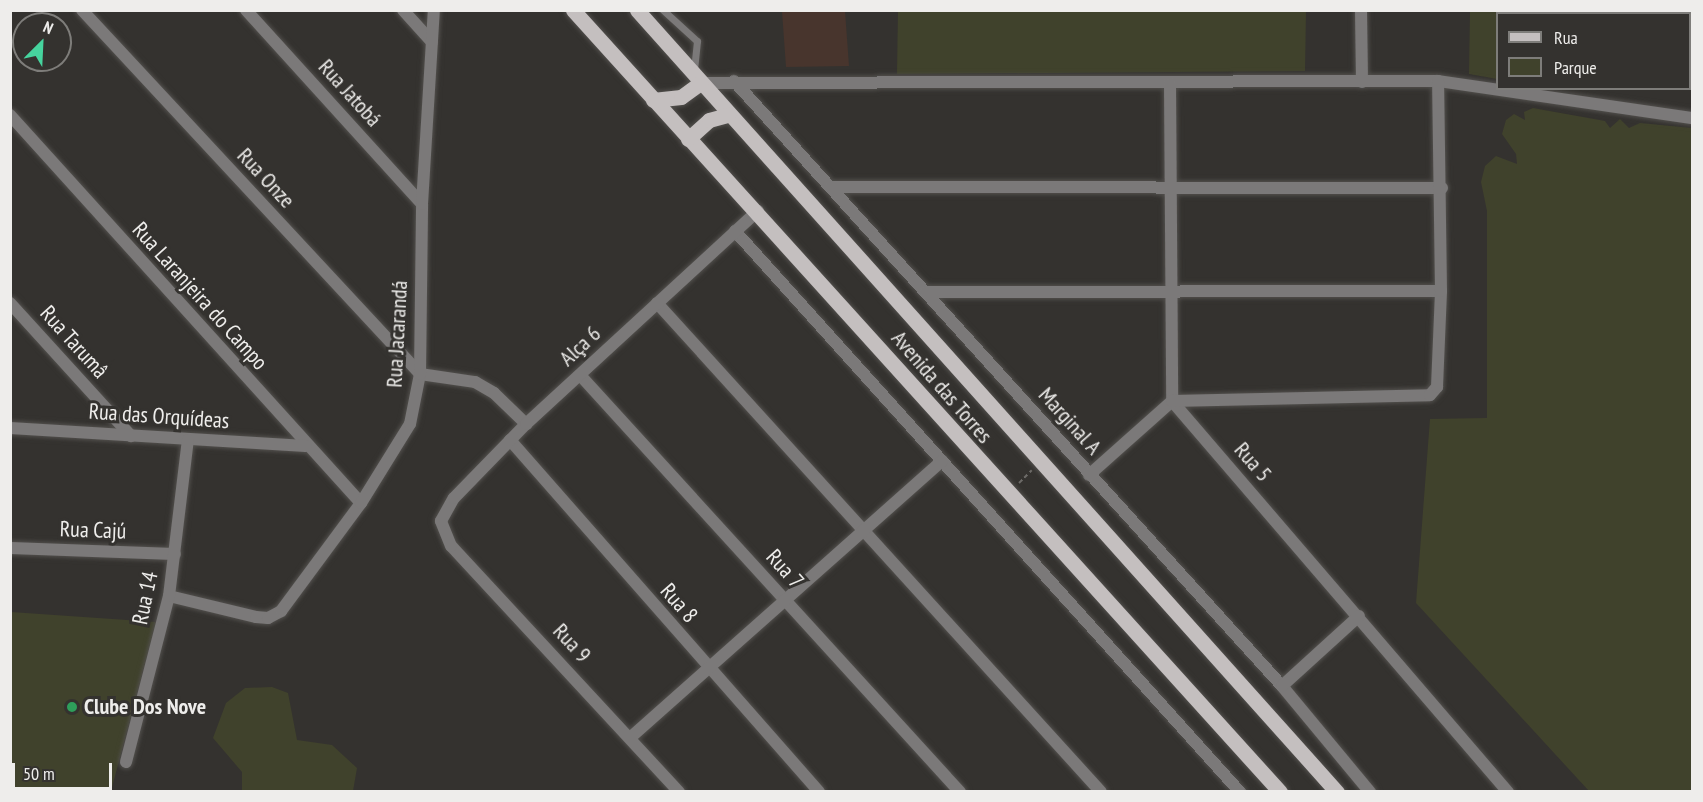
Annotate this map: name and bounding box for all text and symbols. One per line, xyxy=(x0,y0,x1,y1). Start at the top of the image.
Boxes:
north arrow xyxy=(12,12,72,72)
legend xyxy=(1496,12,1691,90)
text: N xyxy=(40,16,57,38)
text: Rua xyxy=(1554,26,1578,49)
street label: Rua Jatobá xyxy=(313,54,387,132)
text: Parque xyxy=(1554,56,1597,79)
street label: Rua Onze xyxy=(232,143,300,213)
street label: Rua Laranjeira do Campo xyxy=(127,217,273,375)
street label: Rua Jacarandá xyxy=(381,280,413,388)
street label: Rua Tarumâ xyxy=(34,300,114,384)
street label: Alça 6 xyxy=(554,320,606,372)
street label: Avenida das Torres xyxy=(886,325,998,449)
street label: Marginal A xyxy=(1033,382,1107,460)
street label: Rua das Orquídeas xyxy=(88,398,230,434)
street label: Rua 5 xyxy=(1229,437,1277,487)
street label: Rua Cajú xyxy=(59,516,127,544)
street label: Rua 7 xyxy=(761,544,809,594)
street label: Rua 14 xyxy=(127,569,163,627)
street label: Rua 8 xyxy=(655,578,703,628)
street label: Rua 9 xyxy=(548,618,596,668)
place label: Clube Dos Nove xyxy=(84,694,206,720)
marker: Clube Dos Nove xyxy=(65,700,79,714)
scale bar xyxy=(15,751,116,789)
text: 50 m xyxy=(23,762,55,785)

